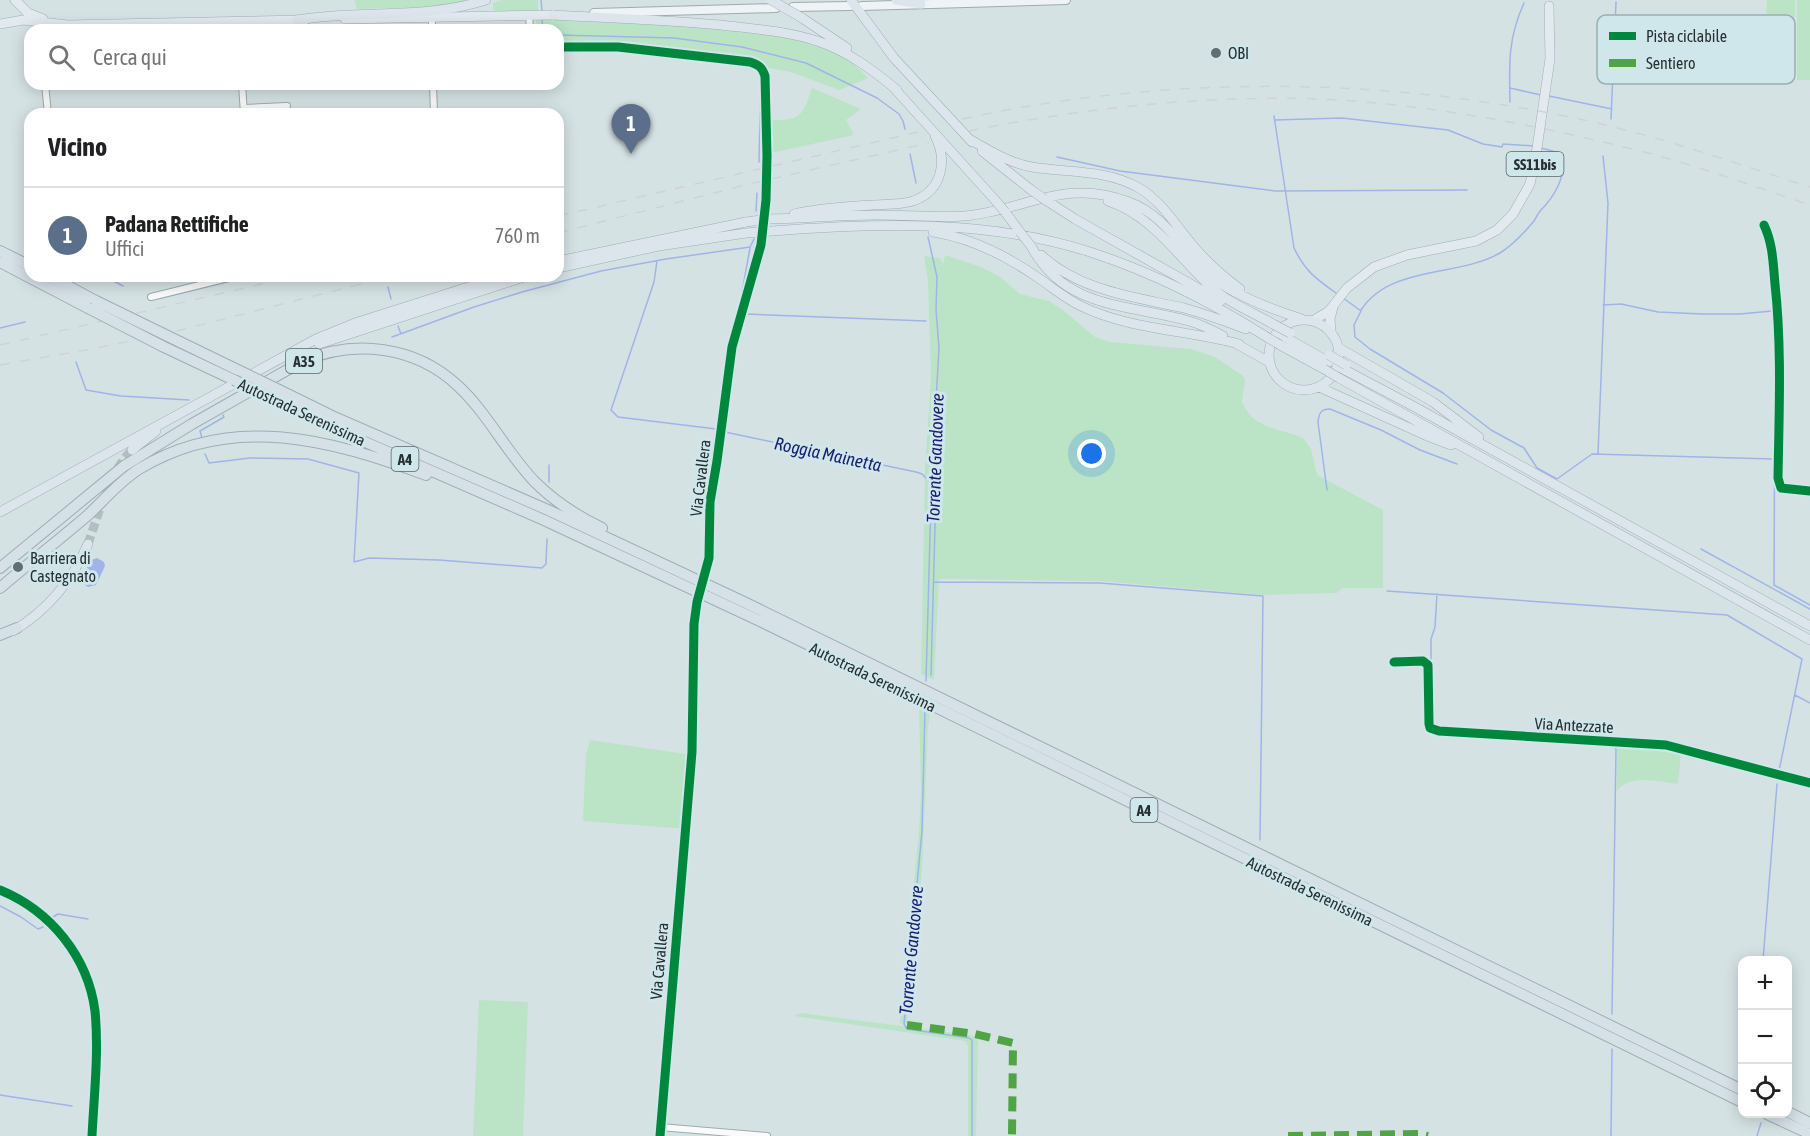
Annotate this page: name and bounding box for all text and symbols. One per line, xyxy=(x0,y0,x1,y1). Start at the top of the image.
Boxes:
legend xyxy=(1597,15,1795,84)
search box xyxy=(24,24,564,90)
text: Pista ciclabile xyxy=(1646,27,1727,45)
icon: search xyxy=(45,41,78,74)
text: Cerca qui xyxy=(93,44,167,70)
place label: OBI xyxy=(1228,44,1249,62)
marker: OBI xyxy=(1209,46,1223,60)
text: Sentiero xyxy=(1646,54,1696,72)
pin: 1 xyxy=(612,104,650,154)
text: Vicino xyxy=(48,132,107,162)
road number: SS11bis xyxy=(1506,152,1564,176)
text: Padana Rettifiche xyxy=(105,211,249,237)
text: 1 xyxy=(63,224,72,247)
text: 760 m xyxy=(495,224,540,247)
text: Uffici xyxy=(105,237,144,260)
road number: A35 xyxy=(286,349,322,373)
street label: Autostrada Serenissima xyxy=(236,375,368,449)
water label: Torrente Gandovere xyxy=(922,393,948,523)
water label: Roggia Mainetta xyxy=(772,432,884,476)
street label: Via Cavallera xyxy=(686,439,714,517)
your location xyxy=(1077,439,1106,468)
road number: A4 xyxy=(392,447,418,471)
place label: Barriera di Castegnato xyxy=(30,549,96,586)
marker: Barriera di Castegnato xyxy=(11,560,25,574)
street label: Autostrada Serenissima xyxy=(807,639,939,715)
street label: Via Antezzate xyxy=(1534,714,1614,736)
road number: A4 xyxy=(1130,798,1158,822)
street label: Autostrada Serenissima xyxy=(1244,853,1376,929)
water label: Torrente Gandovere xyxy=(895,884,927,1016)
street label: Via Cavallera xyxy=(647,922,671,1000)
map controls xyxy=(1738,956,1792,1118)
button: + xyxy=(1738,956,1792,1010)
button: − xyxy=(1738,1010,1792,1064)
button: locate xyxy=(1738,1064,1792,1118)

